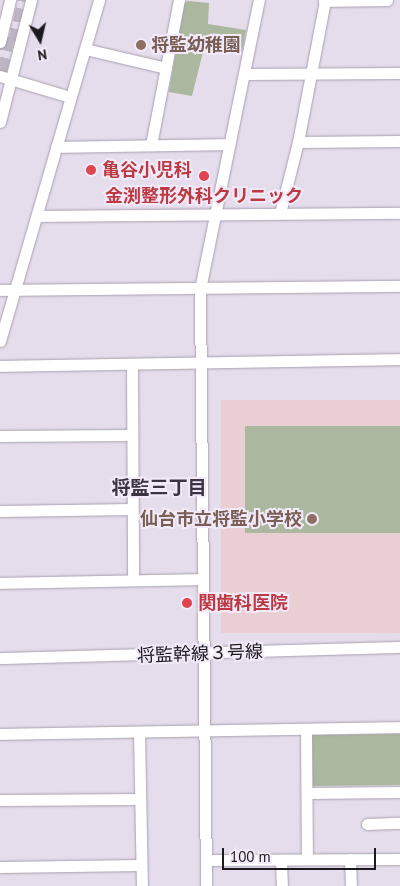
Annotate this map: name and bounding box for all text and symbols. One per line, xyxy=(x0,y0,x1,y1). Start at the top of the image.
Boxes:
north arrow xyxy=(15,15,65,65)
place label: 将監幼稚園 xyxy=(151,34,241,56)
marker: 将監幼稚園 xyxy=(135,39,147,51)
text: N xyxy=(36,45,48,64)
place label: 亀谷小児科 xyxy=(102,159,192,181)
marker: 亀谷小児科 xyxy=(84,163,98,177)
marker: 金渕整形外科クリニック xyxy=(197,169,211,183)
place label: 金渕整形外科クリニック xyxy=(105,185,303,207)
district label: 将監三丁目 xyxy=(112,477,206,499)
place label: 仙台市立将監小学校 xyxy=(140,508,302,530)
marker: 仙台市立将監小学校 xyxy=(306,513,318,525)
place label: 関歯科医院 xyxy=(198,592,288,614)
marker: 関歯科医院 xyxy=(180,596,194,610)
street label: 将監幹線３号線 xyxy=(137,641,263,667)
scale bar xyxy=(225,838,379,870)
text: 100 m xyxy=(230,847,271,866)

